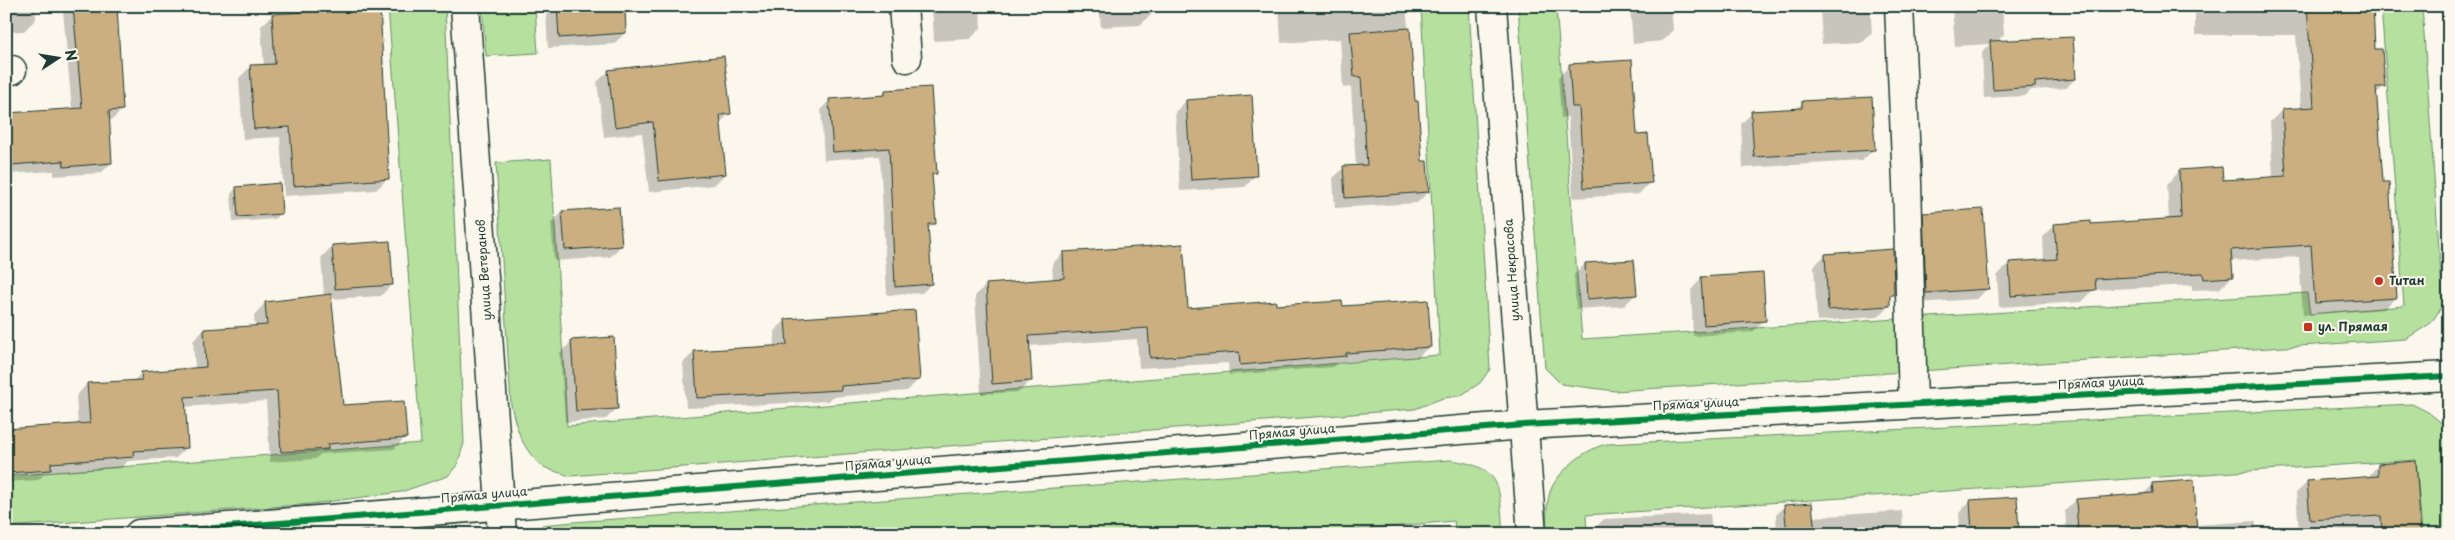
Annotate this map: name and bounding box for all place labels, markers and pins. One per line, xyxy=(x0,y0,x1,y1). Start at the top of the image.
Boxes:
place label: Титан xyxy=(2389,271,2425,289)
marker: Титан xyxy=(2373,275,2385,287)
place label: ул. Прямая xyxy=(2318,317,2388,335)
marker: ул. Прямая xyxy=(2302,321,2314,333)

